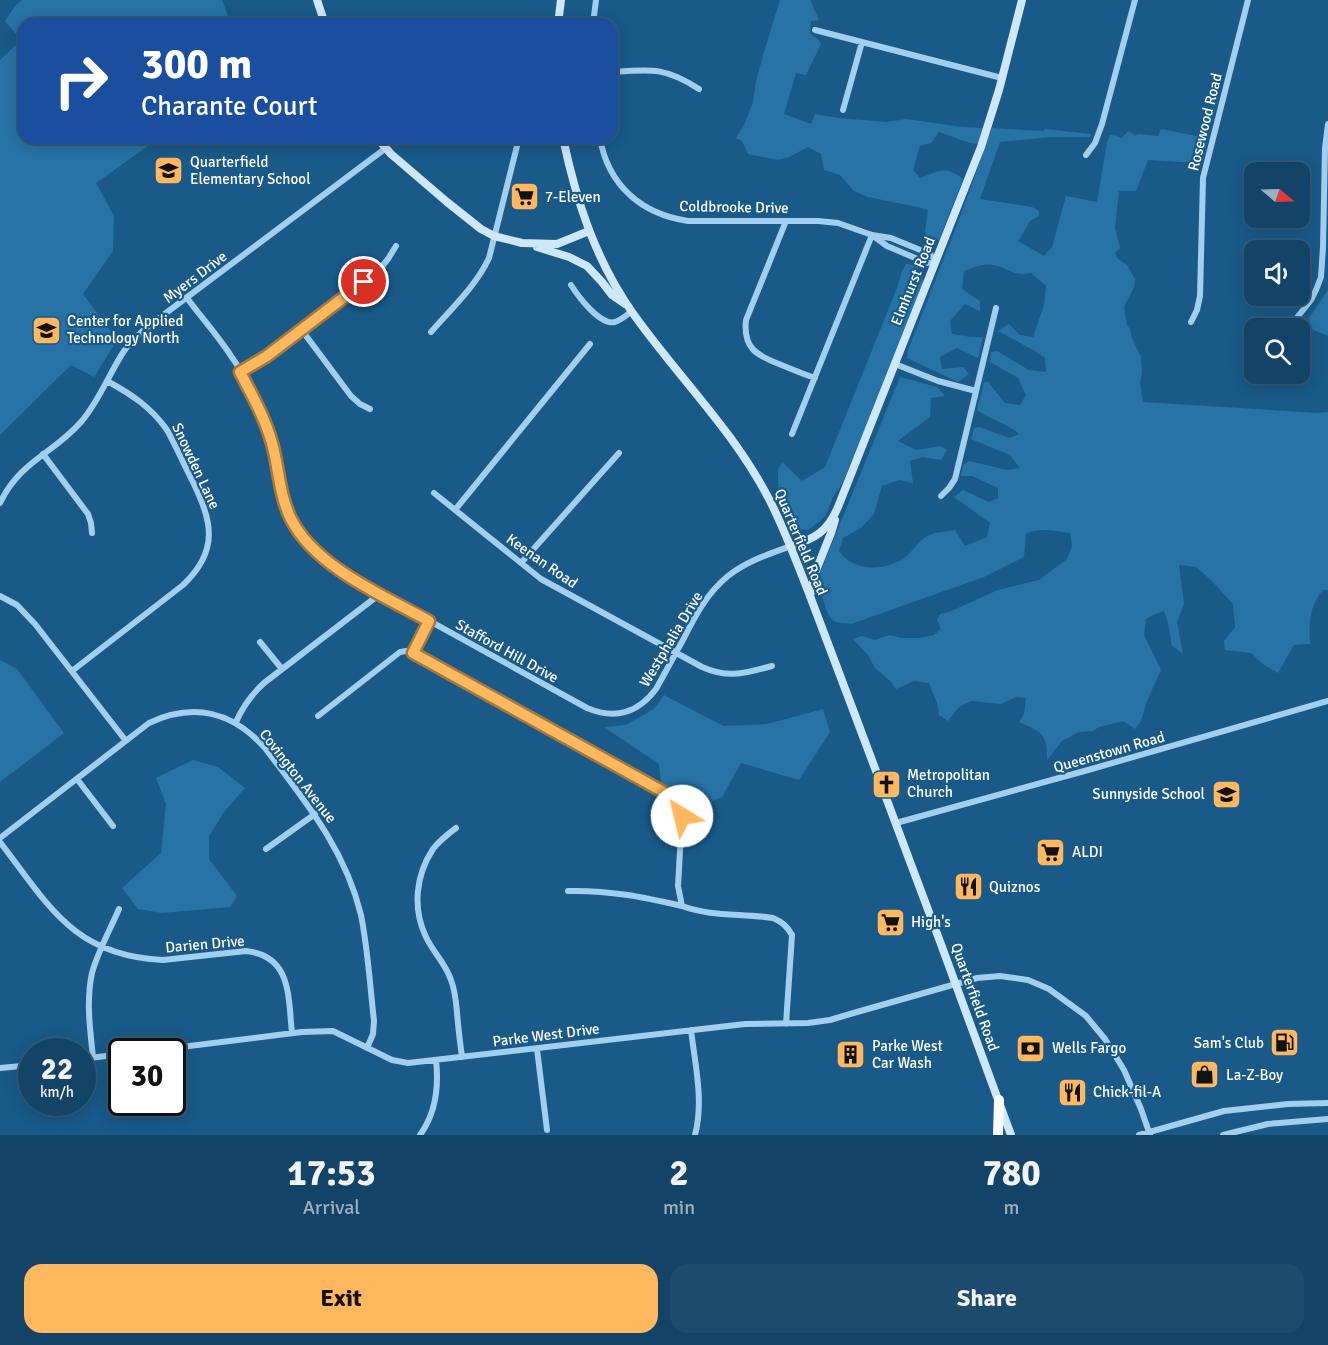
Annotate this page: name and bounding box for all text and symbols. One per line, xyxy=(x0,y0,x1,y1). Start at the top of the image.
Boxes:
text: 300 m xyxy=(141,39,252,90)
icon: right xyxy=(42,42,120,120)
street label: Rosewood Road xyxy=(1184,71,1226,173)
text: Charante Court xyxy=(141,90,317,123)
place label: Quarterfield Elementary School xyxy=(190,153,311,188)
school or university icon: Quarterfield Elementary School xyxy=(153,155,185,187)
north arrow xyxy=(1244,162,1310,228)
map controls xyxy=(1244,162,1310,384)
supermarket icon: 7-Eleven xyxy=(508,181,540,213)
place label: 7-Eleven xyxy=(545,188,601,206)
street label: Coldbrooke Drive xyxy=(679,197,789,217)
street label: Elmhurst Road xyxy=(887,234,939,328)
button: sound xyxy=(1244,240,1310,306)
street label: Myers Drive xyxy=(159,247,231,307)
pin xyxy=(338,256,389,307)
icon: arrive xyxy=(347,265,380,298)
place label: Center for Applied Technology North xyxy=(67,312,184,347)
school or university icon: Center for Applied Technology North xyxy=(30,314,62,346)
button: search xyxy=(1244,318,1310,384)
street label: Snowden Lane xyxy=(168,420,224,512)
street label: Quarterfield Road xyxy=(770,486,832,598)
street label: Keenan Road xyxy=(503,530,581,592)
street label: Westphalia Drive xyxy=(635,588,707,690)
street label: Stafford Hill Drive xyxy=(452,615,562,687)
street label: Covington Avenue xyxy=(256,725,340,827)
street label: Queenstown Road xyxy=(1051,728,1167,776)
place label: Metropolitan Church xyxy=(907,766,990,801)
church icon: Metropolitan Church xyxy=(870,768,902,800)
school or university icon: Sunnyside School xyxy=(1210,778,1242,810)
position arrow xyxy=(650,784,714,848)
place label: Sunnyside School xyxy=(1092,785,1205,803)
supermarket icon: ALDI xyxy=(1035,836,1067,868)
place label: ALDI xyxy=(1072,843,1103,861)
restaurant icon: Quiznos xyxy=(952,871,984,903)
place label: Quiznos xyxy=(989,878,1041,896)
supermarket icon: High's xyxy=(874,906,906,938)
place label: High's xyxy=(911,913,951,931)
street label: Darien Drive xyxy=(165,932,245,956)
street label: Quarterfield Road xyxy=(947,940,1003,1054)
street label: Parke West Drive xyxy=(491,1020,601,1050)
fuel station icon: Sam's Club xyxy=(1269,1027,1301,1059)
bank icon: Wells Fargo xyxy=(1015,1032,1047,1064)
place label: Sam's Club xyxy=(1194,1034,1264,1052)
place label: Parke West Car Wash xyxy=(872,1037,943,1072)
speed limit sign: 30 xyxy=(108,1038,186,1116)
building icon: Parke West Car Wash xyxy=(835,1039,867,1071)
place label: Wells Fargo xyxy=(1052,1039,1126,1057)
text: 22 xyxy=(41,1051,73,1088)
shop icon: La-Z-Boy xyxy=(1189,1059,1221,1091)
place label: La-Z-Boy xyxy=(1226,1066,1283,1084)
restaurant icon: Chick-fil-A xyxy=(1056,1076,1088,1108)
text: km/h xyxy=(40,1083,74,1101)
place label: Chick-fil-A xyxy=(1093,1083,1161,1101)
text: 17:53 xyxy=(287,1151,376,1196)
text: 2 xyxy=(669,1151,689,1196)
text: 780 xyxy=(982,1151,1041,1196)
text: Arrival xyxy=(303,1195,360,1220)
text: min xyxy=(663,1195,695,1220)
text: m xyxy=(1004,1195,1020,1220)
button: Exit xyxy=(24,1264,658,1333)
button: Share xyxy=(670,1264,1304,1333)

